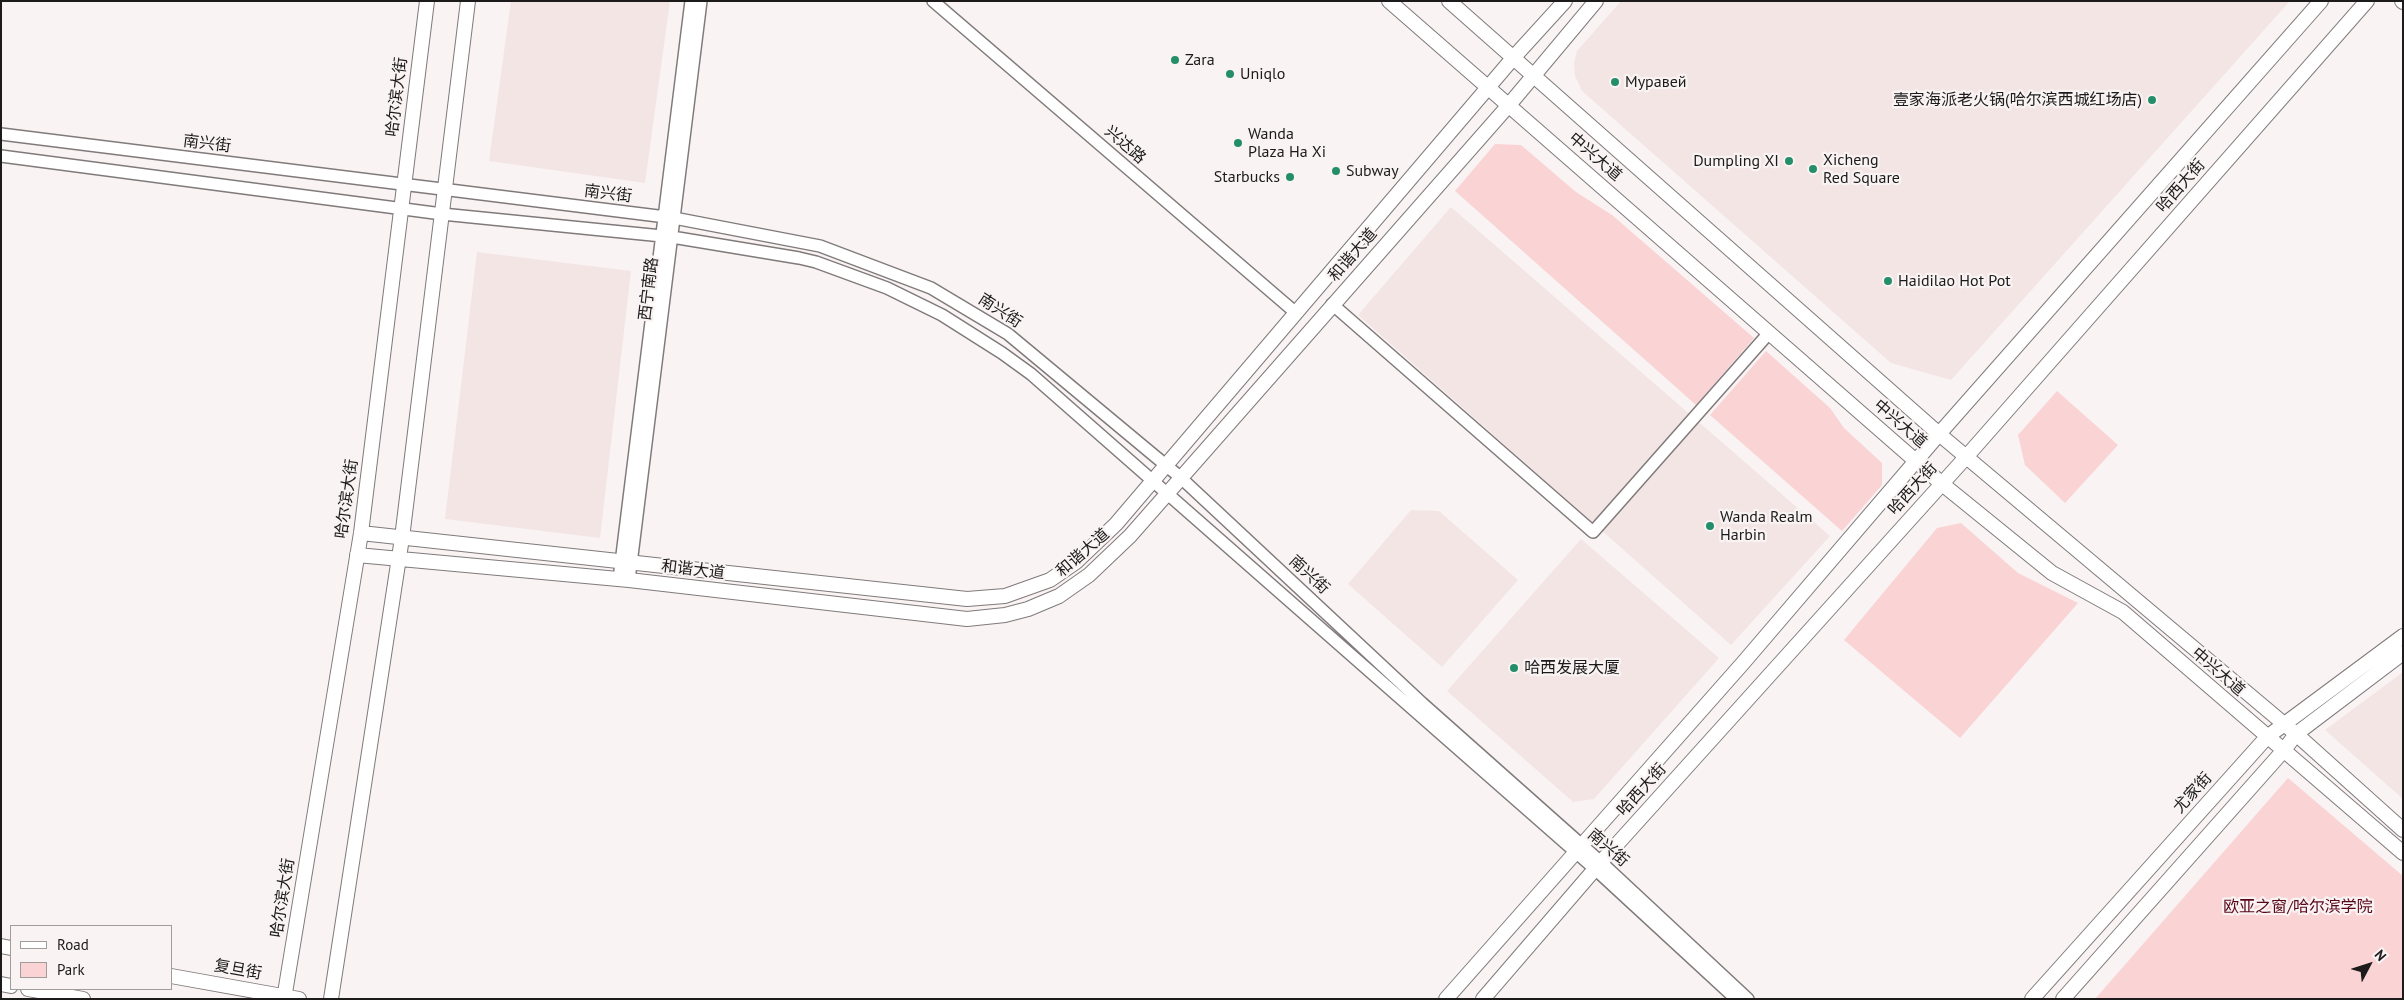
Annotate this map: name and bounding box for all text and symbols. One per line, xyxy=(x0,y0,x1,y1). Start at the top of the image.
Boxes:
place label: Zara xyxy=(1185,50,1215,70)
marker: Zara xyxy=(1169,54,1181,66)
street label: 哈尔滨大街 xyxy=(383,56,411,138)
place label: Uniqlo xyxy=(1240,64,1285,84)
marker: Uniqlo xyxy=(1224,68,1236,80)
place label: Муравей xyxy=(1625,72,1687,92)
marker: Муравей xyxy=(1609,76,1621,88)
place label: 壹家海派老火锅(哈尔滨西城红场店) xyxy=(1893,90,2142,110)
marker: 壹家海派老火锅(哈尔滨西城红场店) xyxy=(2146,94,2158,106)
street label: 兴达路 xyxy=(1101,122,1149,168)
place label: Wanda Plaza Ha Xi xyxy=(1248,124,1326,162)
street label: 中兴大道 xyxy=(1565,129,1625,185)
street label: 南兴街 xyxy=(182,132,232,156)
marker: Wanda Plaza Ha Xi xyxy=(1232,137,1244,149)
place label: Xicheng Red Square xyxy=(1823,150,1900,188)
place label: Dumpling XI xyxy=(1693,151,1779,171)
marker: Dumpling XI xyxy=(1783,155,1795,167)
street label: 哈西大街 xyxy=(2153,156,2209,216)
place label: Subway xyxy=(1346,161,1399,181)
marker: Xicheng Red Square xyxy=(1807,163,1819,175)
marker: Subway xyxy=(1330,165,1342,177)
place label: Starbucks xyxy=(1214,167,1280,187)
marker: Starbucks xyxy=(1284,171,1296,183)
street label: 南兴街 xyxy=(583,182,633,206)
street label: 和谐大道 xyxy=(1325,225,1381,285)
street label: 西宁南路 xyxy=(636,256,662,322)
place label: Haidilao Hot Pot xyxy=(1898,271,2011,291)
marker: Haidilao Hot Pot xyxy=(1882,275,1894,287)
street label: 南兴街 xyxy=(975,290,1025,332)
street label: 中兴大道 xyxy=(1870,396,1930,452)
street label: 哈尔滨大街 xyxy=(332,458,362,540)
street label: 哈西大街 xyxy=(1884,459,1942,519)
place label: Wanda Realm Harbin xyxy=(1720,507,1813,545)
marker: Wanda Realm Harbin xyxy=(1704,520,1716,532)
street label: 和谐大道 xyxy=(1053,525,1113,581)
street label: 南兴街 xyxy=(1285,552,1333,598)
street label: 和谐大道 xyxy=(660,557,726,583)
street label: 中兴大道 xyxy=(2188,644,2248,700)
place label: 哈西发展大厦 xyxy=(1524,658,1620,678)
marker: 哈西发展大厦 xyxy=(1508,662,1520,674)
street label: 哈西大街 xyxy=(1613,760,1671,820)
street label: 尤家街 xyxy=(2170,769,2216,817)
street label: 南兴街 xyxy=(1584,825,1632,871)
street label: 哈尔滨大街 xyxy=(267,857,299,939)
park label: 欧亚之窗/哈尔滨学院 xyxy=(2223,897,2373,917)
legend xyxy=(10,925,172,990)
text: Road xyxy=(57,935,89,954)
north arrow xyxy=(2344,940,2394,990)
text: N xyxy=(2371,946,2390,965)
street label: 复旦街 xyxy=(213,956,263,984)
text: Park xyxy=(57,960,85,979)

